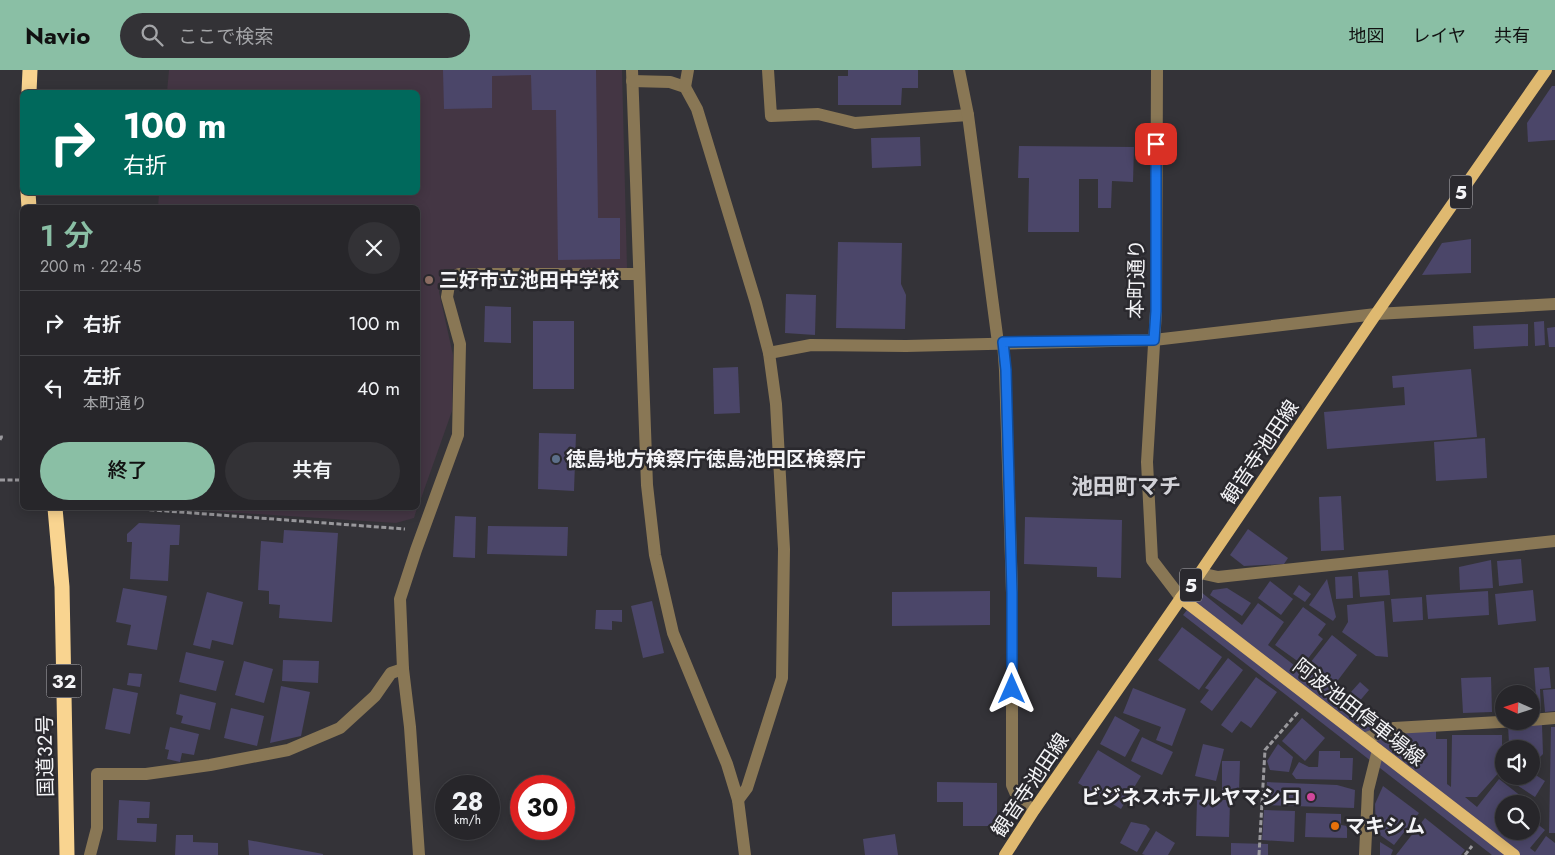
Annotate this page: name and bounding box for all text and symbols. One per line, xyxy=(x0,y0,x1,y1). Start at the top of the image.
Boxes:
search box xyxy=(120,13,470,58)
text: Navio xyxy=(25,18,90,53)
icon: search xyxy=(138,21,166,49)
text: ここで検索 xyxy=(178,23,273,50)
text: 地図 xyxy=(1349,23,1385,49)
text: レイヤ xyxy=(1413,23,1466,49)
text: 共有 xyxy=(1494,23,1530,49)
text: 100 m xyxy=(123,101,226,151)
icon: right xyxy=(40,110,105,175)
pin xyxy=(1135,123,1177,165)
icon: arrive xyxy=(1142,130,1170,158)
text: 右折 xyxy=(123,149,167,181)
road number: 5 xyxy=(1450,175,1472,208)
text: 1 分 xyxy=(40,214,94,257)
button: close xyxy=(348,222,400,274)
street label: 本町通り xyxy=(1121,239,1152,319)
text: 200 m · 22:45 xyxy=(40,255,141,278)
place label: 三好市立池田中学校 xyxy=(439,266,619,295)
marker: 三好市立池田中学校 xyxy=(423,274,435,286)
icon: right xyxy=(40,309,68,337)
text: 100 m xyxy=(348,310,400,337)
text: 右折 xyxy=(83,311,121,338)
text: 左折 xyxy=(83,363,121,390)
icon: left xyxy=(40,374,68,402)
text: 40 m xyxy=(357,375,400,402)
text: 本町通り xyxy=(83,392,147,415)
street label: 観音寺池田線 xyxy=(1215,394,1306,510)
button: 終了 xyxy=(40,442,215,500)
button: 共有 xyxy=(225,442,400,500)
place label: 徳島地方検察庁徳島池田区検察庁 xyxy=(566,445,866,474)
marker: 徳島地方検察庁徳島池田区検察庁 xyxy=(550,453,562,465)
district label: 池田町マチ xyxy=(1071,470,1181,502)
road number: 5 xyxy=(1180,568,1202,602)
street label: 阿波池田停車場線 xyxy=(1287,652,1431,773)
position arrow xyxy=(985,662,1037,714)
road number: 32 xyxy=(46,664,82,698)
north arrow xyxy=(1495,685,1540,730)
map controls xyxy=(1495,685,1540,840)
street label: 国道32号 xyxy=(30,715,61,797)
street label: 観音寺池田線 xyxy=(985,727,1076,843)
button: sound xyxy=(1495,740,1540,785)
speed limit sign: 30 xyxy=(510,775,575,840)
text: 28 xyxy=(451,783,484,819)
place label: ビジネスホテルヤマシロ xyxy=(1081,783,1301,812)
marker: ビジネスホテルヤマシロ xyxy=(1305,791,1317,803)
button: search xyxy=(1495,795,1540,840)
text: km/h xyxy=(454,811,481,829)
place label: マキシム xyxy=(1345,812,1425,841)
marker: マキシム xyxy=(1329,820,1341,832)

